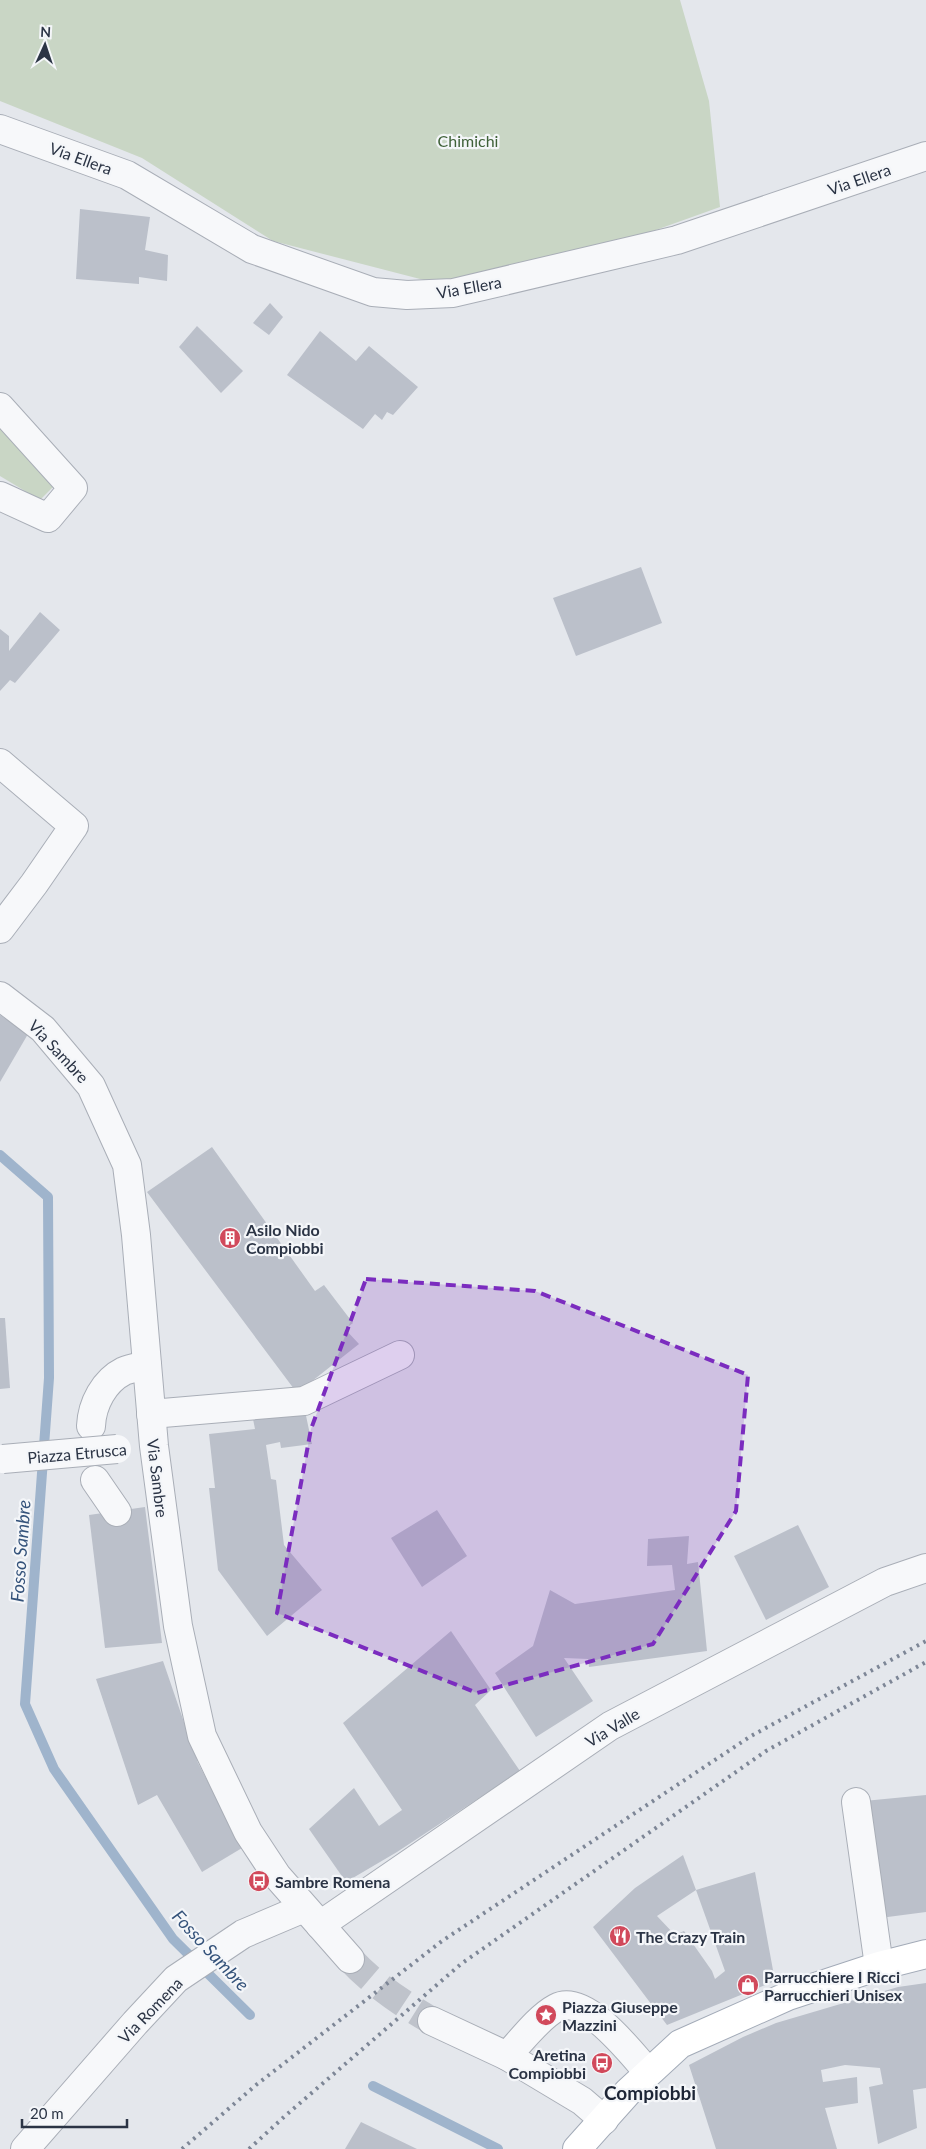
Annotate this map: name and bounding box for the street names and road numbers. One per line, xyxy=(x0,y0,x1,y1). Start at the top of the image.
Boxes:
street label: Via Ellera xyxy=(47,138,115,178)
street label: Via Ellera xyxy=(825,159,893,199)
street label: Via Ellera xyxy=(435,272,503,302)
street label: Via Sambre xyxy=(25,1016,93,1086)
street label: Via Sambre xyxy=(144,1437,172,1519)
street label: Piazza Etrusca xyxy=(26,1439,128,1467)
street label: Via Valle xyxy=(581,1703,643,1751)
street label: Via Romena xyxy=(114,1973,186,2047)

